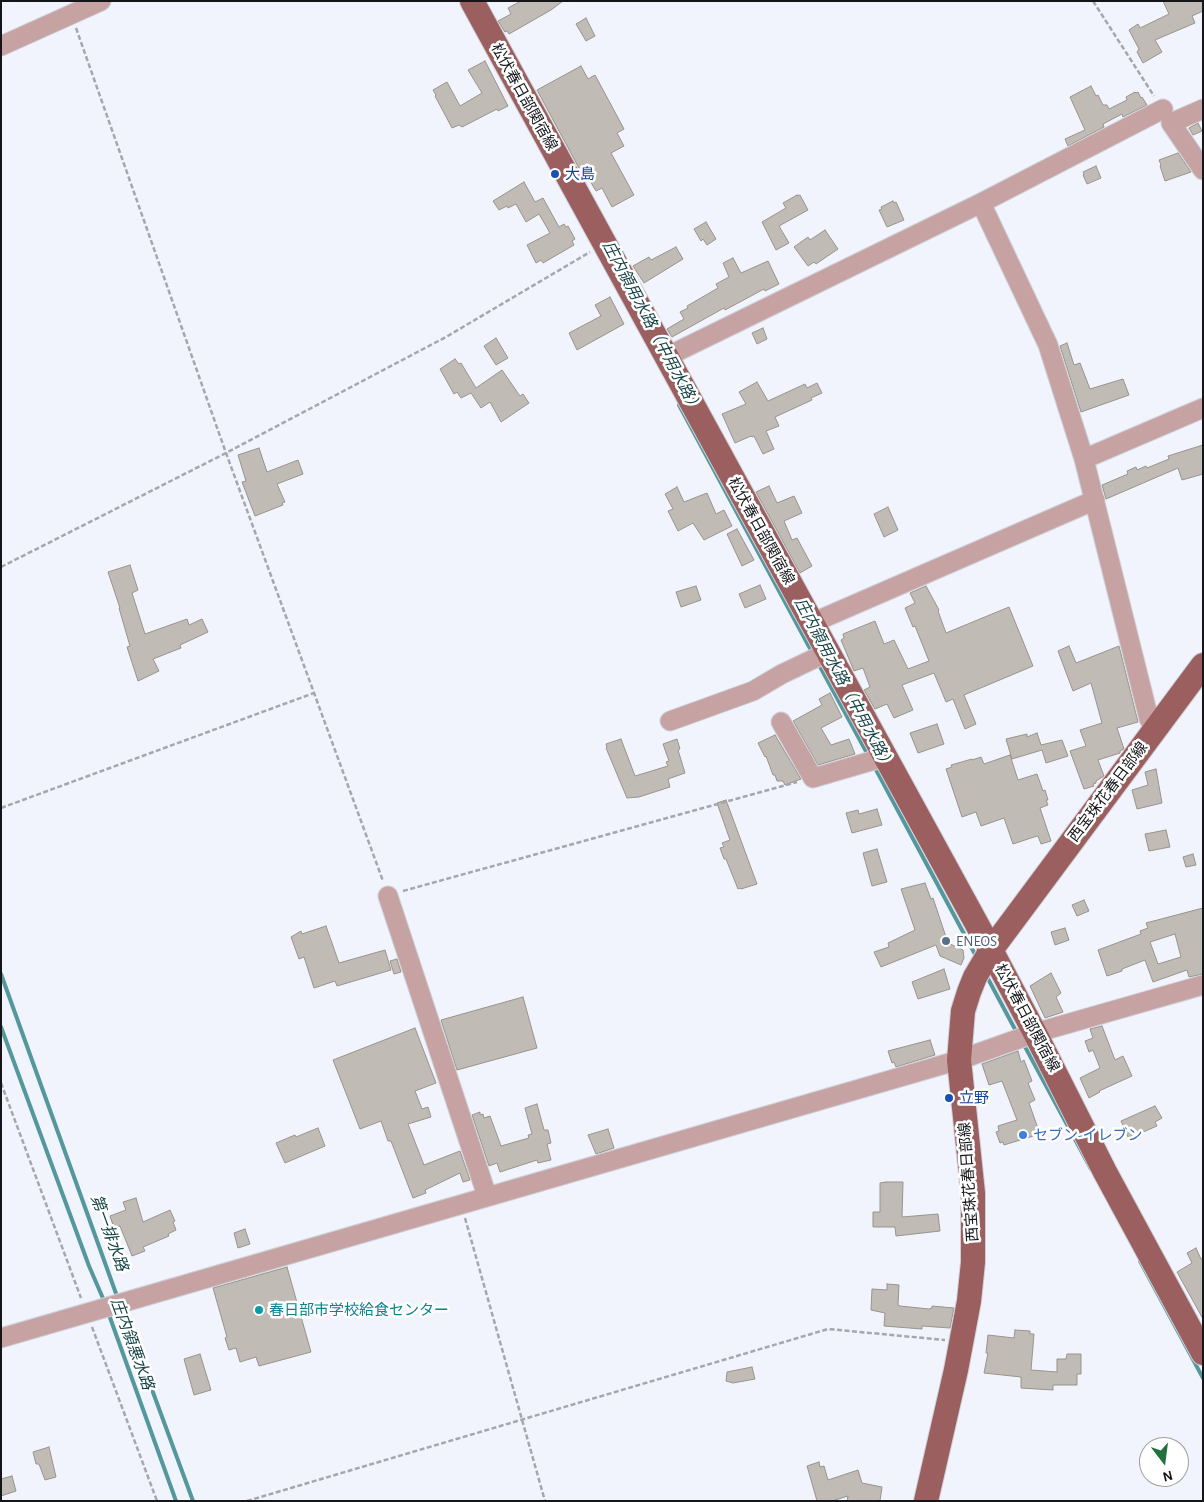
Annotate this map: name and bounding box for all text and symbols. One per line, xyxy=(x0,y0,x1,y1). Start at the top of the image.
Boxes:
street label: 松伏春日部関宿線 xyxy=(487,40,561,154)
place label: 大島 xyxy=(565,165,595,183)
marker: 大島 xyxy=(549,168,561,180)
water label: 庄内領用水路（中用水路） xyxy=(598,238,706,416)
street label: 松伏春日部関宿線 xyxy=(724,474,798,588)
water label: 庄内領用水路（中用水路） xyxy=(790,595,898,773)
street label: 西宝珠花春日部線 xyxy=(1065,739,1151,845)
place label: ENEOS xyxy=(956,932,997,950)
marker: ENEOS xyxy=(940,935,952,947)
street label: 松伏春日部関宿線 xyxy=(991,961,1063,1075)
place label: 立野 xyxy=(959,1089,989,1107)
marker: 立野 xyxy=(943,1092,955,1104)
street label: 西宝珠花春日部線 xyxy=(956,1122,982,1242)
place label: セブン-イレブン xyxy=(1033,1126,1143,1144)
marker: セブン-イレブン xyxy=(1017,1129,1029,1141)
water label: 第一排水路 xyxy=(86,1192,132,1274)
water label: 庄内領悪水路 xyxy=(107,1296,157,1392)
place label: 春日部市学校給食センター xyxy=(269,1301,449,1319)
marker: 春日部市学校給食センター xyxy=(253,1304,265,1316)
north arrow xyxy=(1139,1437,1189,1487)
text: N xyxy=(1161,1467,1174,1484)

